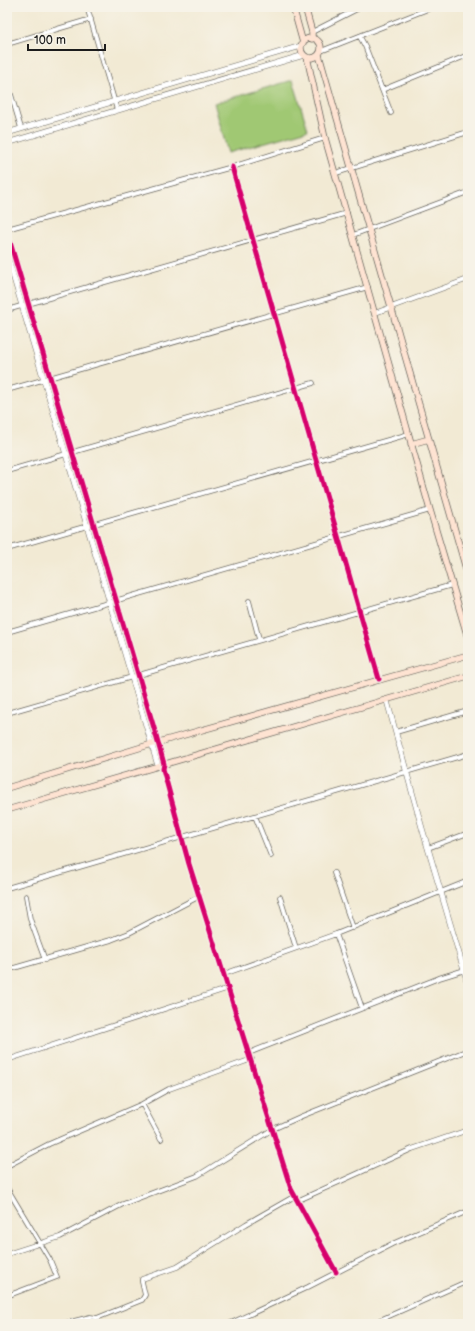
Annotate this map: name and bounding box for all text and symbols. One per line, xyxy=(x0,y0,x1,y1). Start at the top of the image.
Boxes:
scale bar xyxy=(28,26,105,52)
text: 100 m xyxy=(34,33,66,48)

